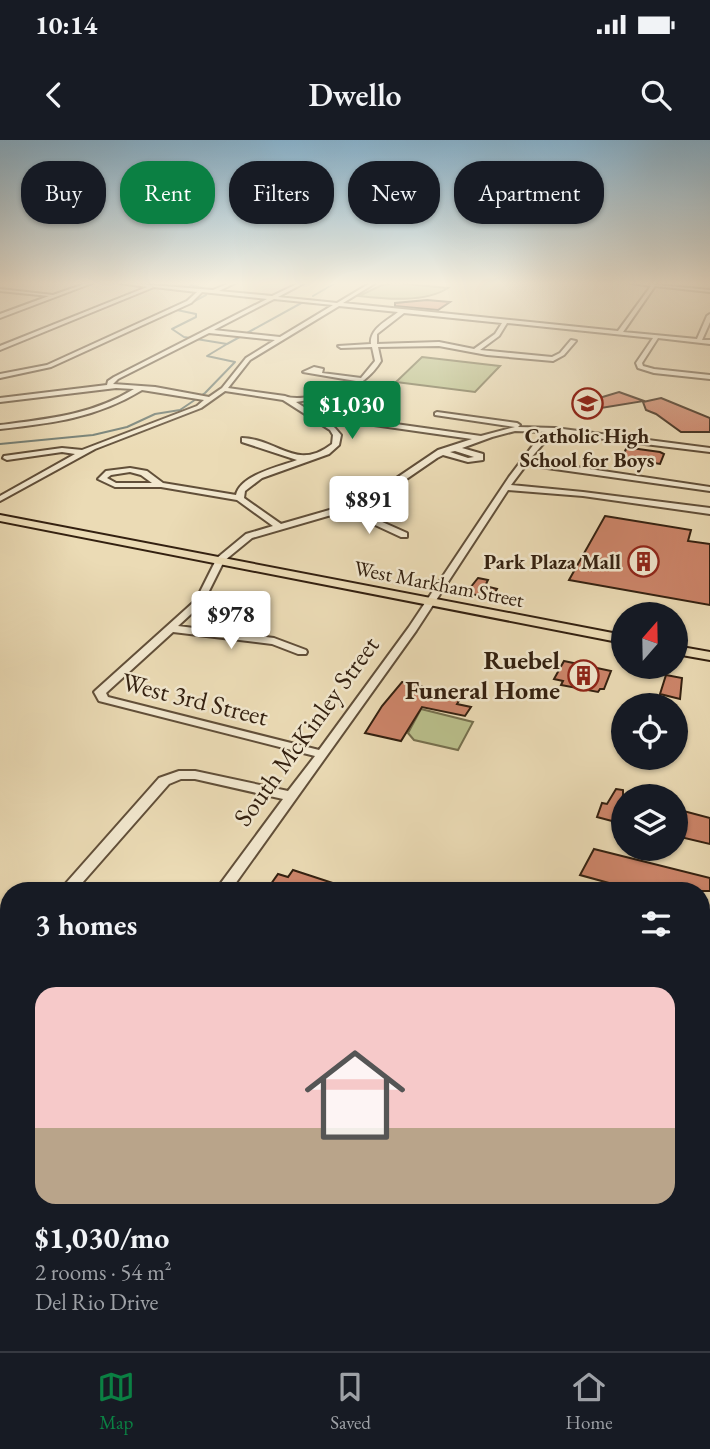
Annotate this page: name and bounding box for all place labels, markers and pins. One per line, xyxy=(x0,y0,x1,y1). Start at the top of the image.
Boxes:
pin: $1,030 xyxy=(295,382,409,441)
school or university icon: Catholic High School for Boys xyxy=(570,387,604,421)
place label: Catholic High School for Boys xyxy=(520,422,654,473)
pin: $891 xyxy=(328,476,410,536)
building icon: Park Plaza Mall xyxy=(627,545,661,579)
place label: Park Plaza Mall xyxy=(484,548,621,575)
pin: $978 xyxy=(190,592,272,651)
place label: Ruebel Funeral Home xyxy=(405,643,560,707)
building icon: Ruebel Funeral Home xyxy=(566,658,600,692)

